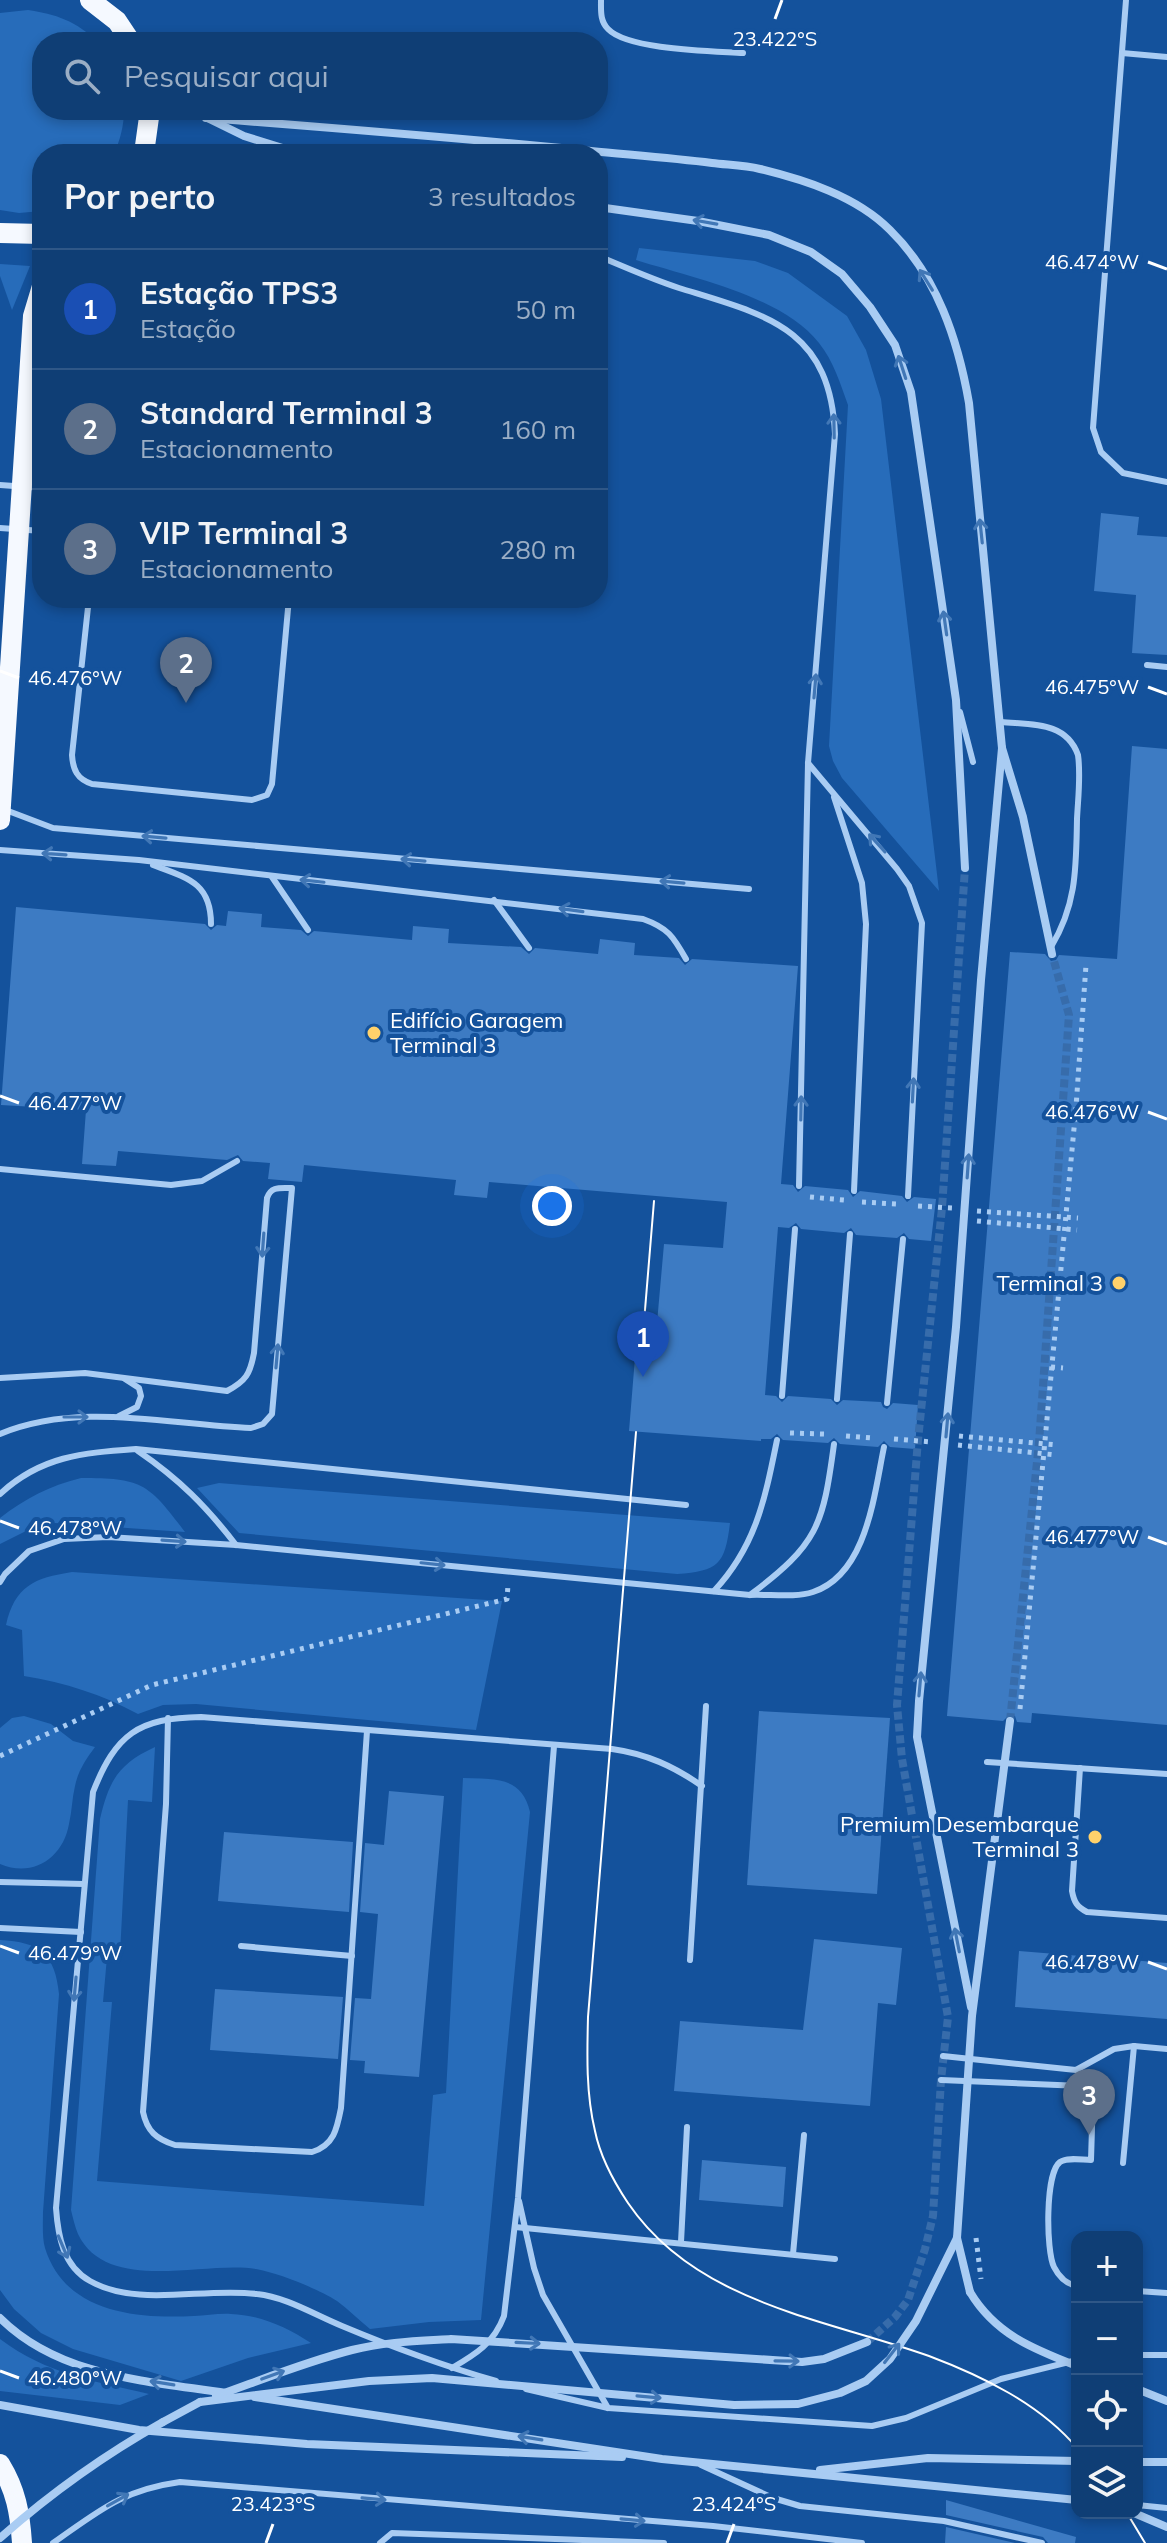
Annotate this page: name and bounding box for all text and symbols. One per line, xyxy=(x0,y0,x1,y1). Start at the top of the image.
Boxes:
text: 23.422°S xyxy=(733,26,817,51)
search box xyxy=(32,32,608,120)
icon: search xyxy=(60,54,104,98)
text: Pesquisar aqui xyxy=(124,57,329,95)
text: Por perto xyxy=(64,175,215,218)
text: 3 resultados xyxy=(428,180,576,213)
one-way arrow xyxy=(693,214,718,229)
text: 46.474°W xyxy=(1045,249,1139,274)
one-way arrow xyxy=(918,269,934,292)
text: Estação TPS3 xyxy=(140,274,338,312)
text: 1 xyxy=(82,293,98,326)
text: 50 m xyxy=(515,293,576,326)
text: Estação xyxy=(140,312,236,345)
one-way arrow xyxy=(894,354,909,379)
text: Standard Terminal 3 xyxy=(140,394,433,432)
text: 2 xyxy=(82,413,98,446)
text: 160 m xyxy=(500,413,576,446)
one-way arrow xyxy=(826,413,842,440)
text: Estacionamento xyxy=(140,432,333,465)
text: VIP Terminal 3 xyxy=(140,514,348,552)
one-way arrow xyxy=(974,518,989,545)
text: 3 xyxy=(82,533,98,566)
text: 280 m xyxy=(500,533,576,566)
text: Estacionamento xyxy=(140,552,333,585)
one-way arrow xyxy=(937,611,952,636)
pin: 2 xyxy=(160,637,212,703)
text: 46.476°W xyxy=(28,665,122,690)
one-way arrow xyxy=(808,673,823,700)
text: 46.475°W xyxy=(1045,674,1139,699)
one-way arrow xyxy=(141,829,167,844)
one-way arrow xyxy=(869,834,887,854)
one-way arrow xyxy=(41,846,68,861)
one-way arrow xyxy=(400,852,426,867)
one-way arrow xyxy=(299,874,326,889)
one-way arrow xyxy=(659,874,685,889)
one-way arrow xyxy=(559,902,584,917)
place label: Edifício Garagem Terminal 3 xyxy=(390,1006,563,1059)
marker: Edifício Garagem Terminal 3 xyxy=(365,1024,383,1042)
one-way arrow xyxy=(906,1077,921,1104)
text: 46.477°W xyxy=(28,1090,122,1115)
one-way arrow xyxy=(793,1095,808,1122)
text: 46.476°W xyxy=(1045,1099,1139,1124)
one-way arrow xyxy=(961,1153,976,1180)
your location xyxy=(532,1186,572,1226)
one-way arrow xyxy=(255,1232,270,1258)
place label: Terminal 3 xyxy=(997,1269,1103,1297)
marker: Terminal 3 xyxy=(1110,1274,1128,1292)
pin: 1 xyxy=(617,1311,669,1377)
one-way arrow xyxy=(270,1343,285,1369)
one-way arrow xyxy=(62,1409,89,1425)
one-way arrow xyxy=(940,1412,955,1439)
text: 46.478°W xyxy=(28,1515,122,1540)
text: 46.477°W xyxy=(1045,1524,1139,1549)
one-way arrow xyxy=(160,1534,187,1549)
one-way arrow xyxy=(419,1557,446,1572)
one-way arrow xyxy=(913,1671,928,1697)
place label: Premium Desembarque Terminal 3 xyxy=(840,1810,1079,1863)
marker: Premium Desembarque Terminal 3 xyxy=(1086,1828,1104,1846)
one-way arrow xyxy=(949,1927,964,1953)
text: 46.479°W xyxy=(28,1940,122,1965)
text: 46.478°W xyxy=(1045,1949,1139,1974)
one-way arrow xyxy=(68,1975,83,2002)
pin: 3 xyxy=(1063,2069,1115,2135)
map controls xyxy=(1071,2231,1143,2519)
button: + xyxy=(1071,2231,1143,2303)
one-way arrow xyxy=(57,2235,72,2259)
button: − xyxy=(1071,2303,1143,2375)
one-way arrow xyxy=(514,2336,541,2351)
one-way arrow xyxy=(884,2343,901,2364)
one-way arrow xyxy=(773,2354,800,2369)
text: 46.480°W xyxy=(28,2365,122,2390)
one-way arrow xyxy=(260,2367,285,2381)
one-way arrow xyxy=(150,2375,175,2390)
button: locate xyxy=(1071,2375,1143,2447)
one-way arrow xyxy=(635,2390,662,2405)
one-way arrow xyxy=(518,2430,543,2445)
button: layers xyxy=(1071,2447,1143,2519)
text: 23.423°S xyxy=(231,2491,315,2516)
one-way arrow xyxy=(360,2491,387,2506)
text: 23.424°S xyxy=(692,2491,776,2516)
one-way arrow xyxy=(106,2492,129,2508)
one-way arrow xyxy=(619,2512,646,2527)

